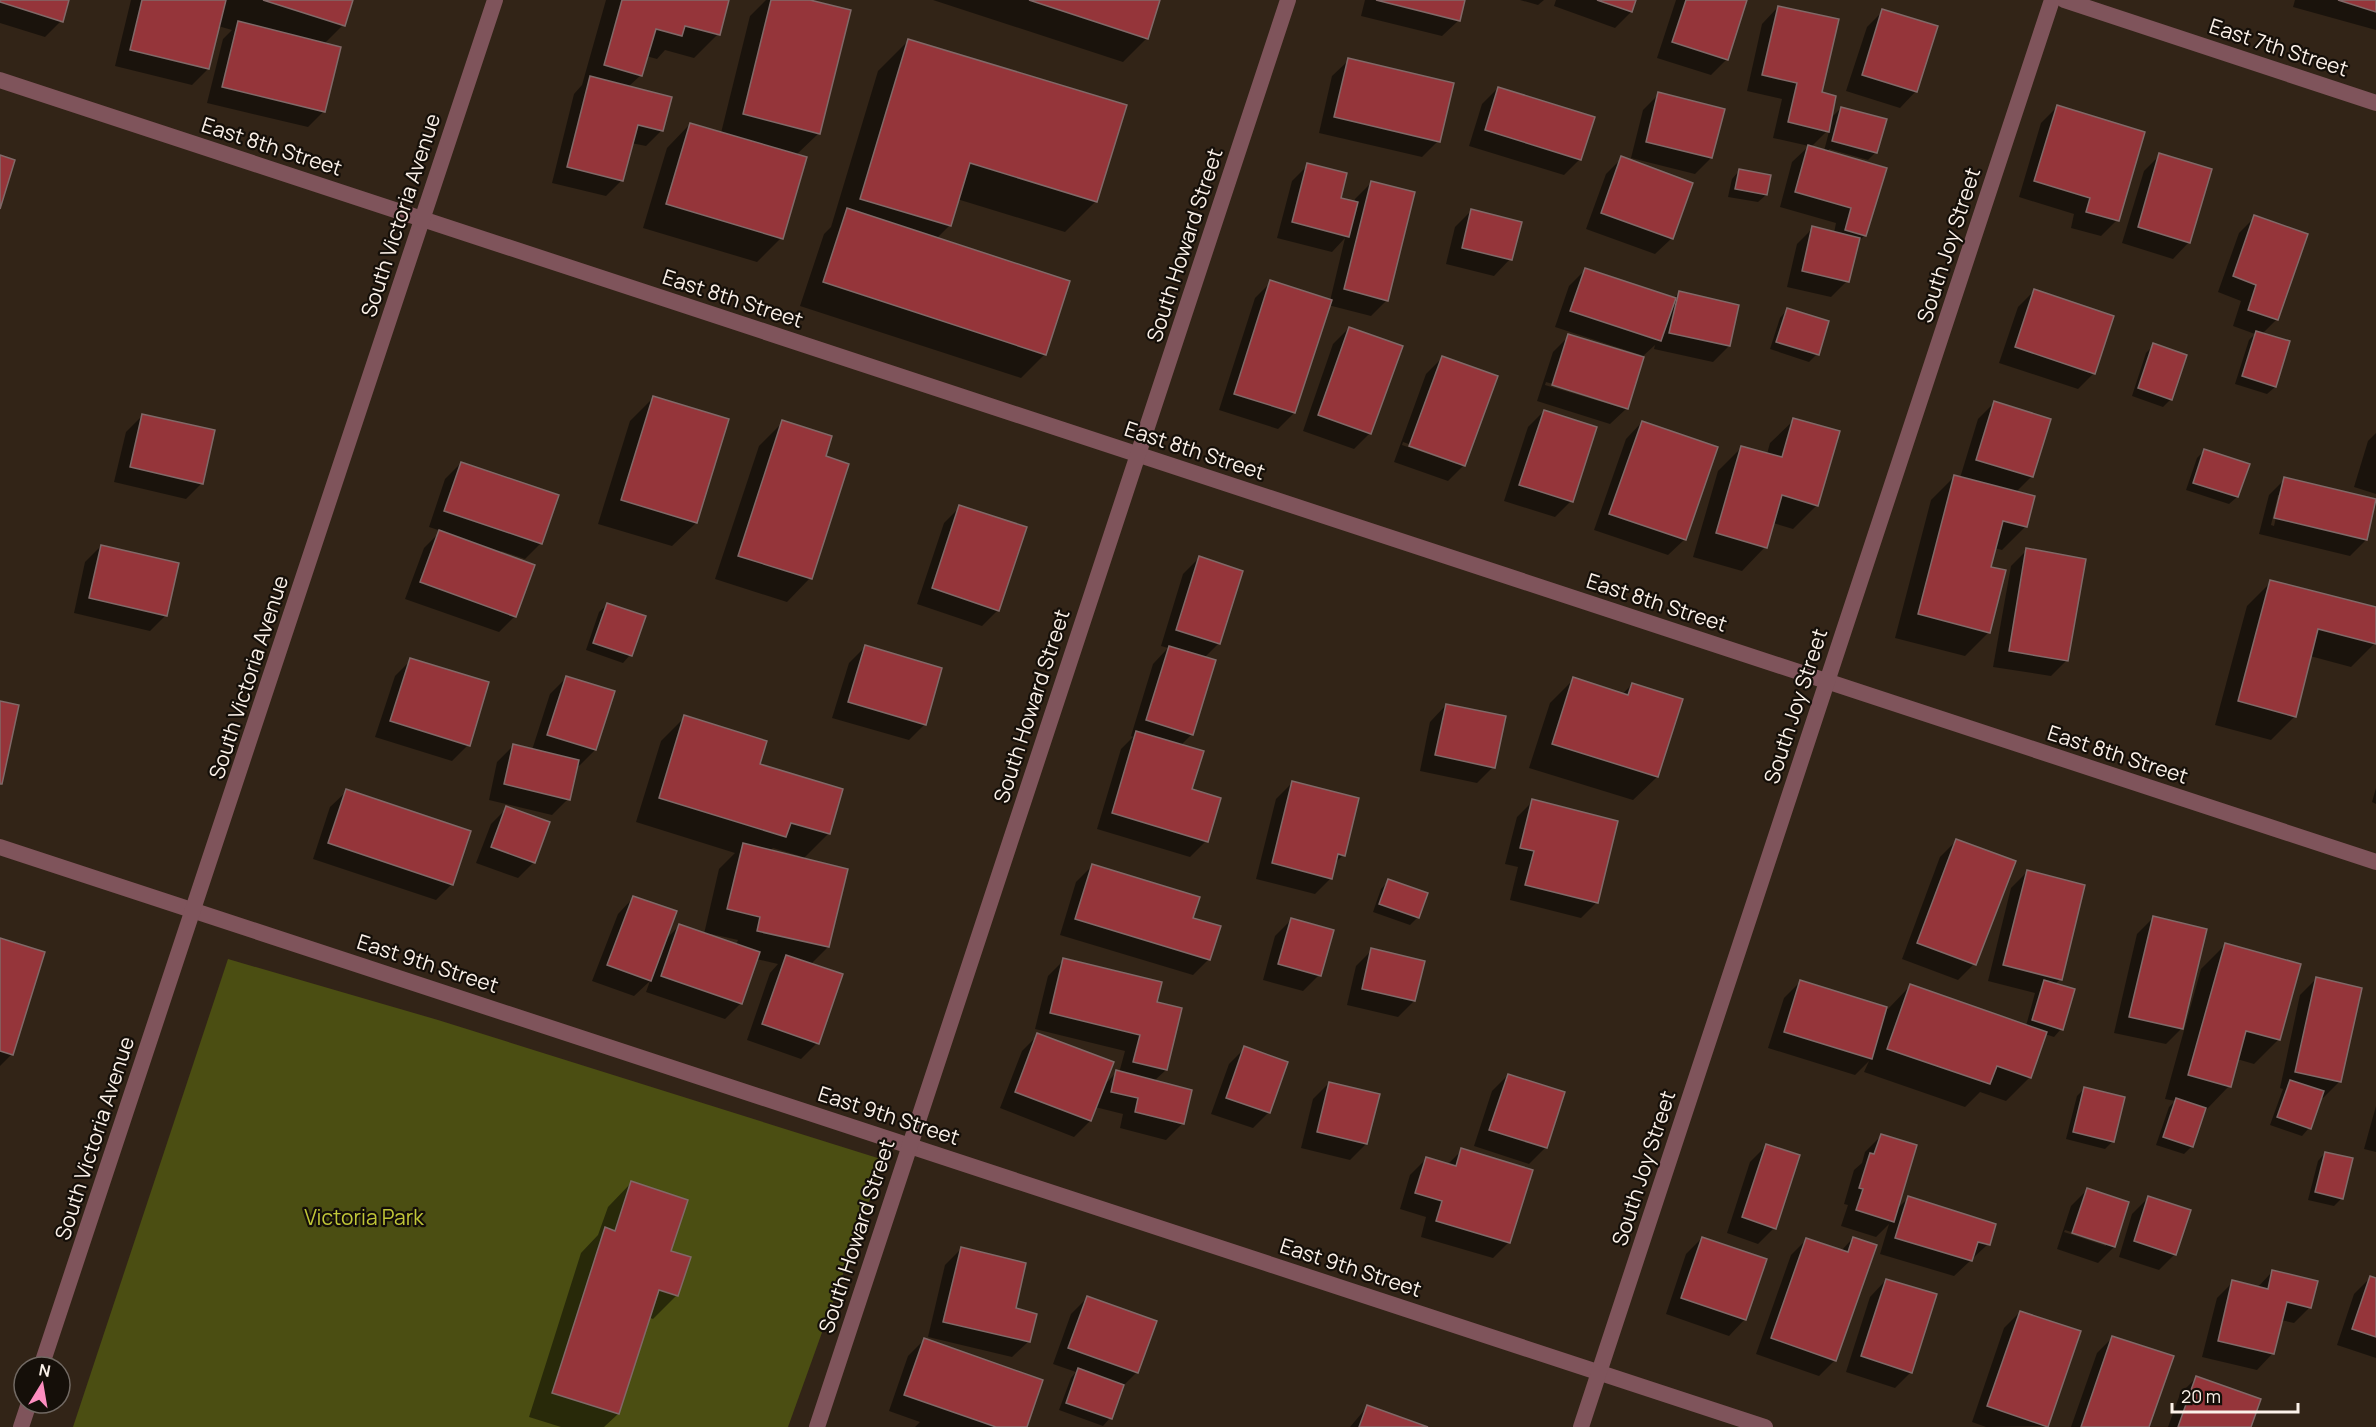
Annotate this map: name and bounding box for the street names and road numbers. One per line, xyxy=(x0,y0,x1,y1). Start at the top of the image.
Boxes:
street label: East 7th Street xyxy=(2206,11,2352,83)
street label: East 8th Street xyxy=(198,110,346,182)
street label: South Victoria Avenue xyxy=(354,110,446,320)
street label: South Howard Street xyxy=(1139,145,1229,345)
street label: South Joy Street xyxy=(1910,164,1986,326)
street label: East 8th Street xyxy=(659,262,807,334)
street label: East 8th Street xyxy=(1121,414,1269,486)
street label: East 8th Street xyxy=(1583,566,1731,638)
street label: South Victoria Avenue xyxy=(202,572,294,782)
street label: South Howard Street xyxy=(986,606,1076,806)
street label: South Joy Street xyxy=(1757,625,1833,787)
street label: East 8th Street xyxy=(2044,718,2192,790)
street label: East 9th Street xyxy=(354,927,502,999)
street label: South Victoria Avenue xyxy=(48,1033,140,1243)
street label: East 9th Street xyxy=(815,1079,963,1151)
street label: South Joy Street xyxy=(1605,1087,1681,1249)
street label: South Howard Street xyxy=(811,1136,901,1336)
street label: East 9th Street xyxy=(1277,1231,1425,1303)

